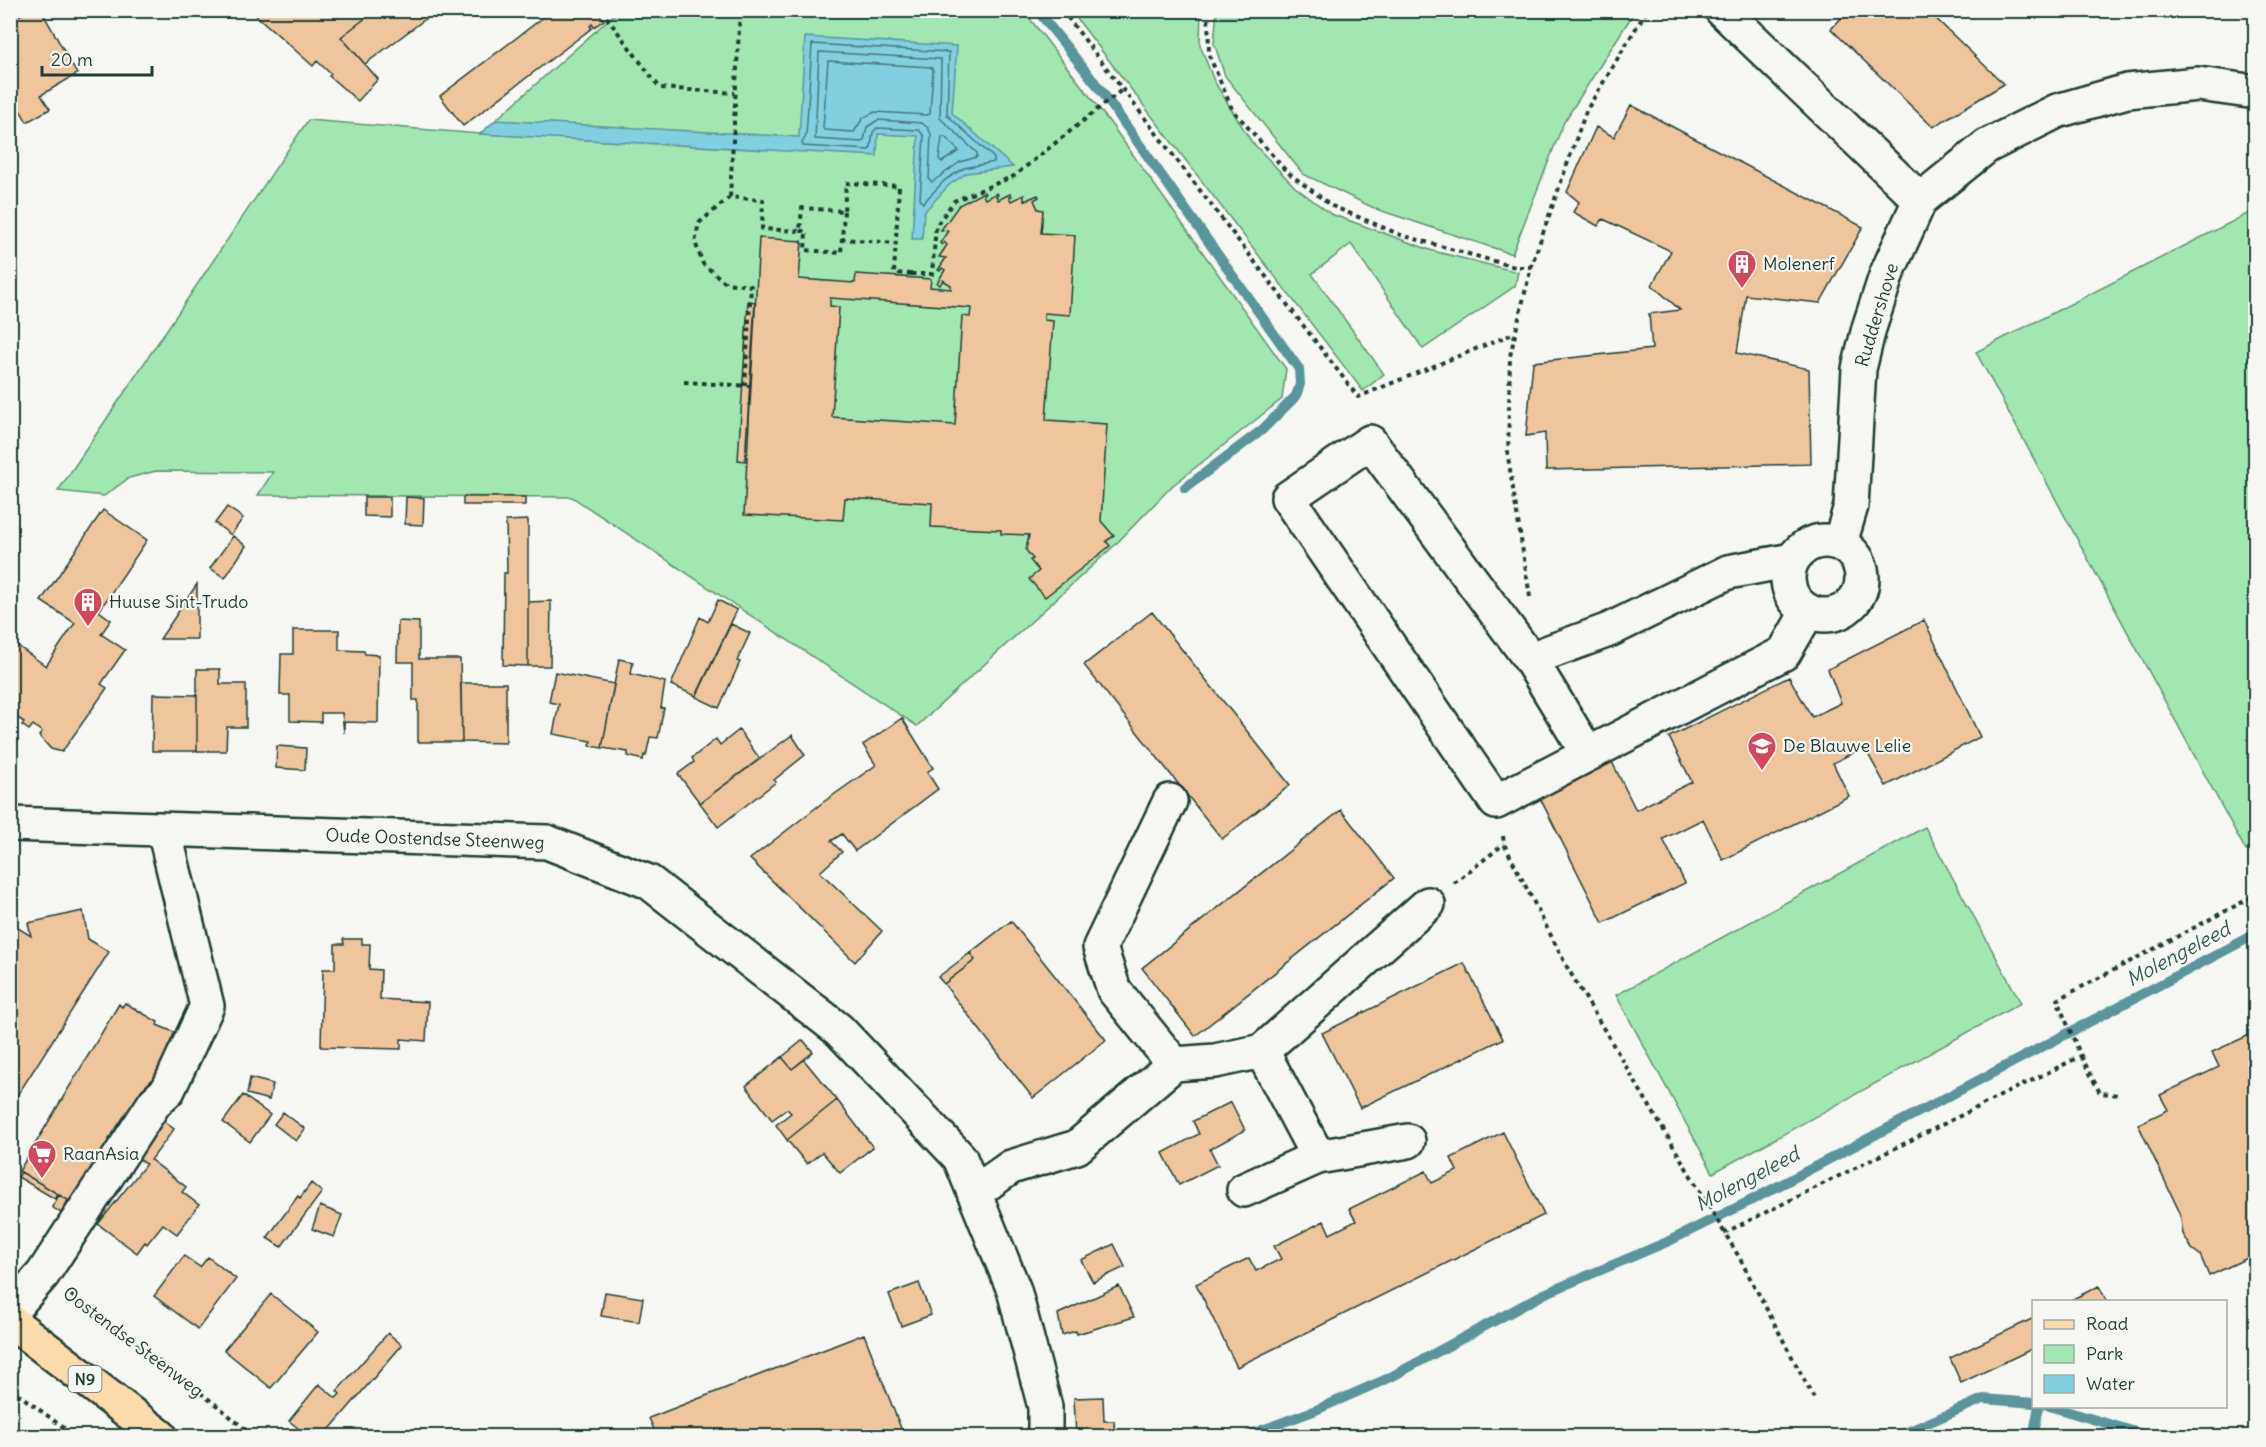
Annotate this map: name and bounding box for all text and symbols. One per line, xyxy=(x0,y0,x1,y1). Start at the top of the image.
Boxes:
scale bar xyxy=(42,39,152,77)
text: 20 m xyxy=(51,48,93,71)
building icon: Molenerf xyxy=(1726,248,1758,290)
place label: Molenerf xyxy=(1763,252,1836,275)
street label: Ruddershove xyxy=(1850,260,1903,369)
building icon: Huuse Sint-Trudo xyxy=(72,586,104,628)
place label: Huuse Sint-Trudo xyxy=(109,590,248,613)
school or university icon: De Blauwe Lelie xyxy=(1746,730,1778,772)
place label: De Blauwe Lelie xyxy=(1783,734,1911,757)
street label: Oude Oostendse Steenweg xyxy=(325,823,545,854)
water label: Molengeleed xyxy=(2122,915,2236,991)
supermarket icon: RaanAsia xyxy=(26,1138,58,1180)
water label: Molengeleed xyxy=(1691,1140,1805,1216)
place label: RaanAsia xyxy=(63,1142,139,1165)
street label: Oostendse Steenweg xyxy=(58,1281,208,1402)
legend xyxy=(2032,1300,2227,1408)
text: Road xyxy=(2086,1312,2129,1335)
text: Park xyxy=(2086,1342,2123,1365)
road number: N9 xyxy=(68,1366,101,1392)
text: Water xyxy=(2086,1372,2136,1395)

